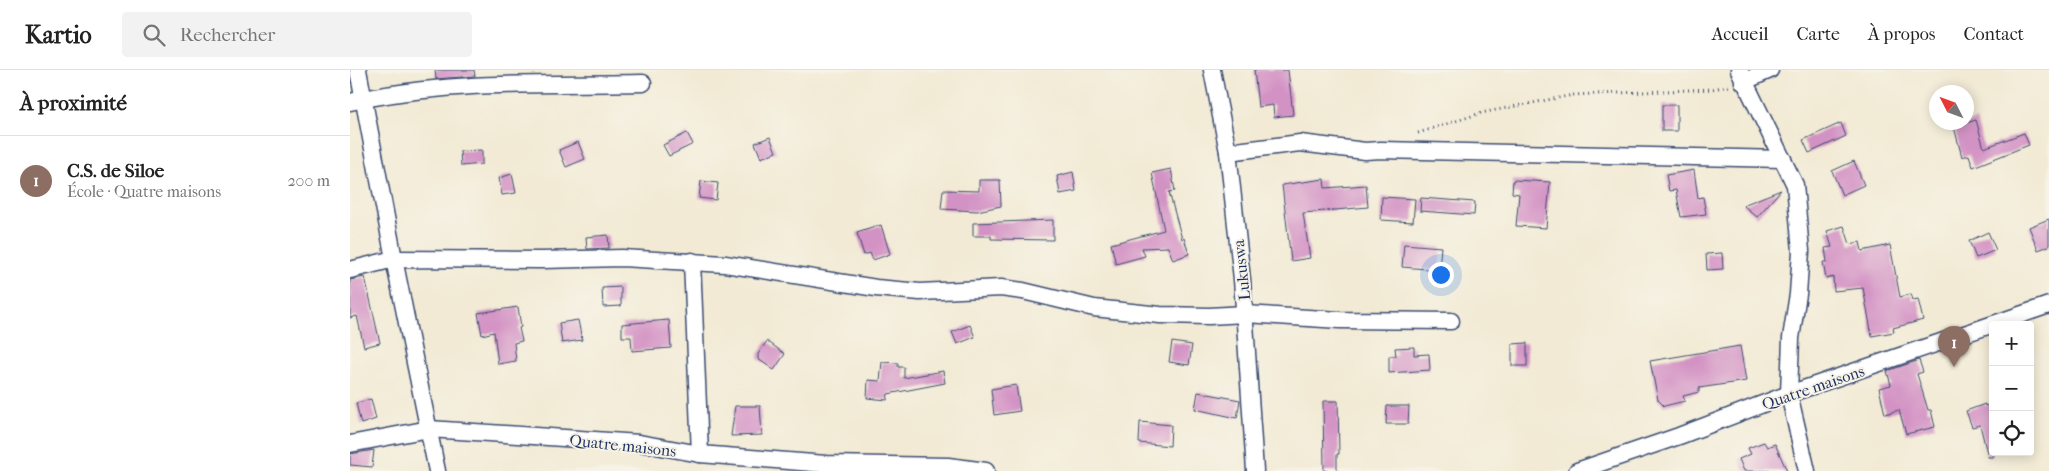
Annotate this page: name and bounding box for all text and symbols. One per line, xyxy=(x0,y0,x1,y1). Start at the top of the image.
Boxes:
search box xyxy=(122,12,472,57)
text: Kartio xyxy=(25,21,92,49)
icon: search xyxy=(140,21,168,49)
text: Rechercher xyxy=(180,24,275,46)
text: Accueil xyxy=(1712,24,1769,45)
text: Carte xyxy=(1797,24,1840,45)
text: À propos xyxy=(1868,24,1935,45)
text: Contact xyxy=(1963,24,2024,45)
north arrow xyxy=(1929,85,1974,130)
text: À proximité xyxy=(20,91,127,115)
text: C.S. de Siloe xyxy=(67,160,164,182)
text: 1 xyxy=(33,171,39,190)
text: 200 m xyxy=(287,171,330,190)
text: École · Quatre maisons xyxy=(67,182,221,201)
street label: Lukuswa xyxy=(1229,238,1254,301)
your location xyxy=(1428,262,1454,288)
map controls xyxy=(1989,321,2034,456)
button: + xyxy=(1989,321,2034,366)
pin: 1 xyxy=(1938,326,1970,367)
street label: Quatre maisons xyxy=(1759,361,1867,414)
button: − xyxy=(1989,366,2034,411)
button: locate xyxy=(1989,411,2034,456)
street label: Quatre maisons xyxy=(569,430,677,461)

